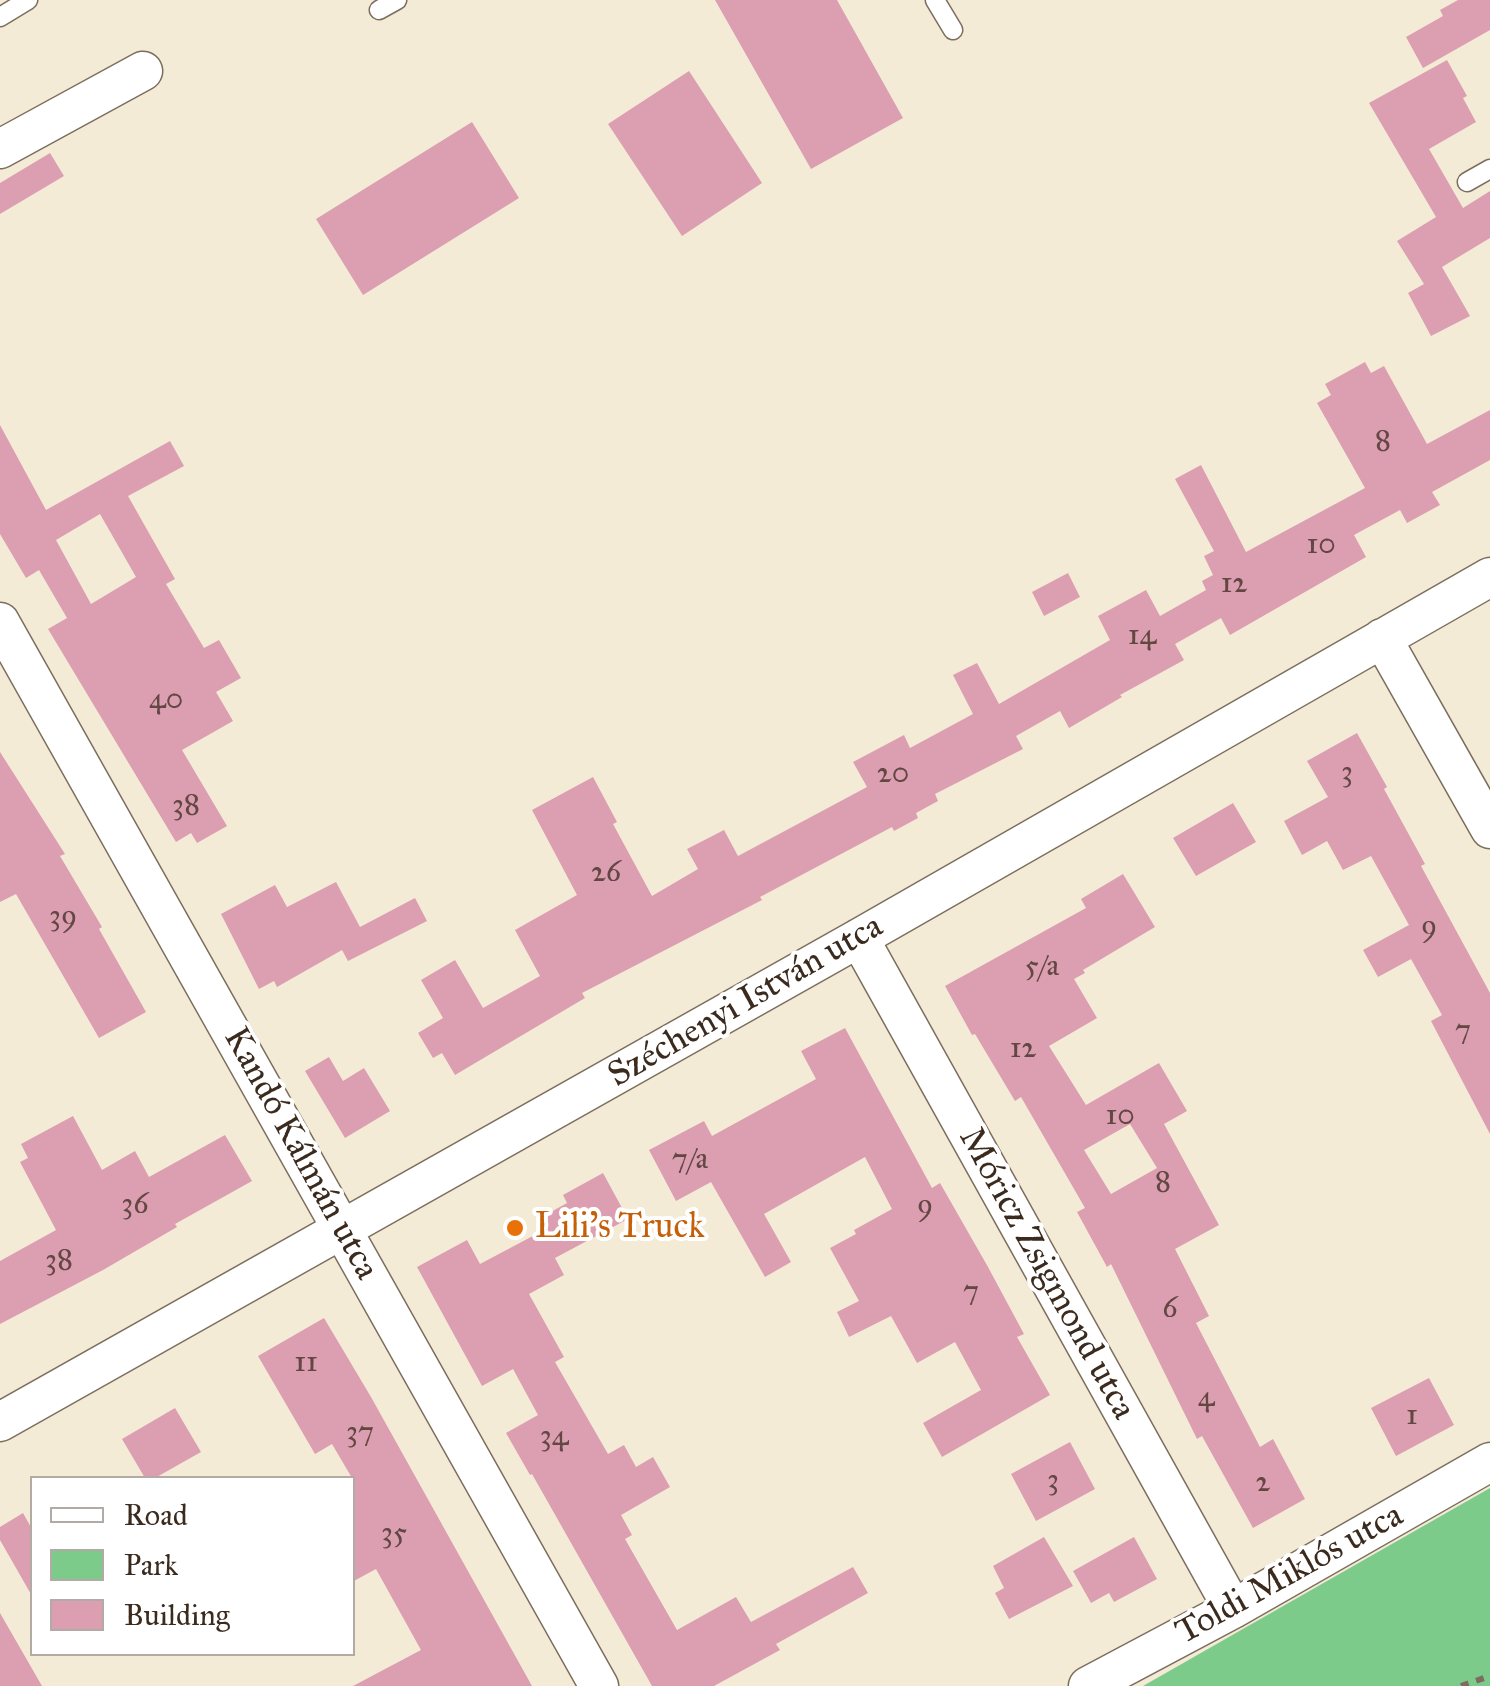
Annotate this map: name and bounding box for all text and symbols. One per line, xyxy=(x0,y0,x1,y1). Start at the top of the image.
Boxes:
house number: 8 xyxy=(1375,425,1391,461)
house number: 10 xyxy=(1306,528,1336,564)
house number: 12 xyxy=(1221,567,1247,603)
house number: 14 xyxy=(1128,619,1156,655)
house number: 40 xyxy=(149,683,183,719)
house number: 3 xyxy=(1341,756,1353,792)
house number: 20 xyxy=(877,757,909,793)
house number: 38 xyxy=(172,789,200,825)
house number: 26 xyxy=(591,856,621,892)
house number: 39 xyxy=(49,900,77,936)
street label: Széchenyi István utca xyxy=(601,906,891,1098)
house number: 9 xyxy=(1421,910,1437,946)
house number: 5/a xyxy=(1025,950,1059,986)
house number: 7 xyxy=(1455,1014,1471,1050)
street label: Kandó Kálmán utca xyxy=(213,1021,387,1287)
house number: 12 xyxy=(1010,1032,1036,1068)
house number: 10 xyxy=(1105,1099,1135,1135)
street label: Móricz Zsigmond utca xyxy=(948,1121,1144,1427)
house number: 7/a xyxy=(672,1143,708,1179)
house number: 8 xyxy=(1155,1166,1171,1202)
house number: 36 xyxy=(121,1188,149,1224)
house number: 9 xyxy=(917,1189,933,1225)
place label: Lili's Truck xyxy=(535,1207,704,1249)
marker: Lili's Truck xyxy=(504,1217,526,1239)
house number: 38 xyxy=(45,1244,73,1280)
house number: 7 xyxy=(963,1275,979,1311)
house number: 6 xyxy=(1162,1292,1178,1328)
house number: 11 xyxy=(294,1346,318,1382)
house number: 4 xyxy=(1198,1381,1214,1417)
house number: 1 xyxy=(1406,1399,1418,1435)
house number: 37 xyxy=(346,1416,374,1452)
house number: 34 xyxy=(540,1420,568,1456)
house number: 3 xyxy=(1047,1464,1059,1500)
house number: 2 xyxy=(1256,1466,1270,1502)
legend xyxy=(30,1476,355,1656)
street label: Toldi Miklós utca xyxy=(1169,1495,1411,1655)
text: Road xyxy=(124,1497,188,1533)
house number: 35 xyxy=(381,1517,407,1553)
text: Park xyxy=(124,1547,178,1583)
text: Building xyxy=(124,1597,230,1633)

